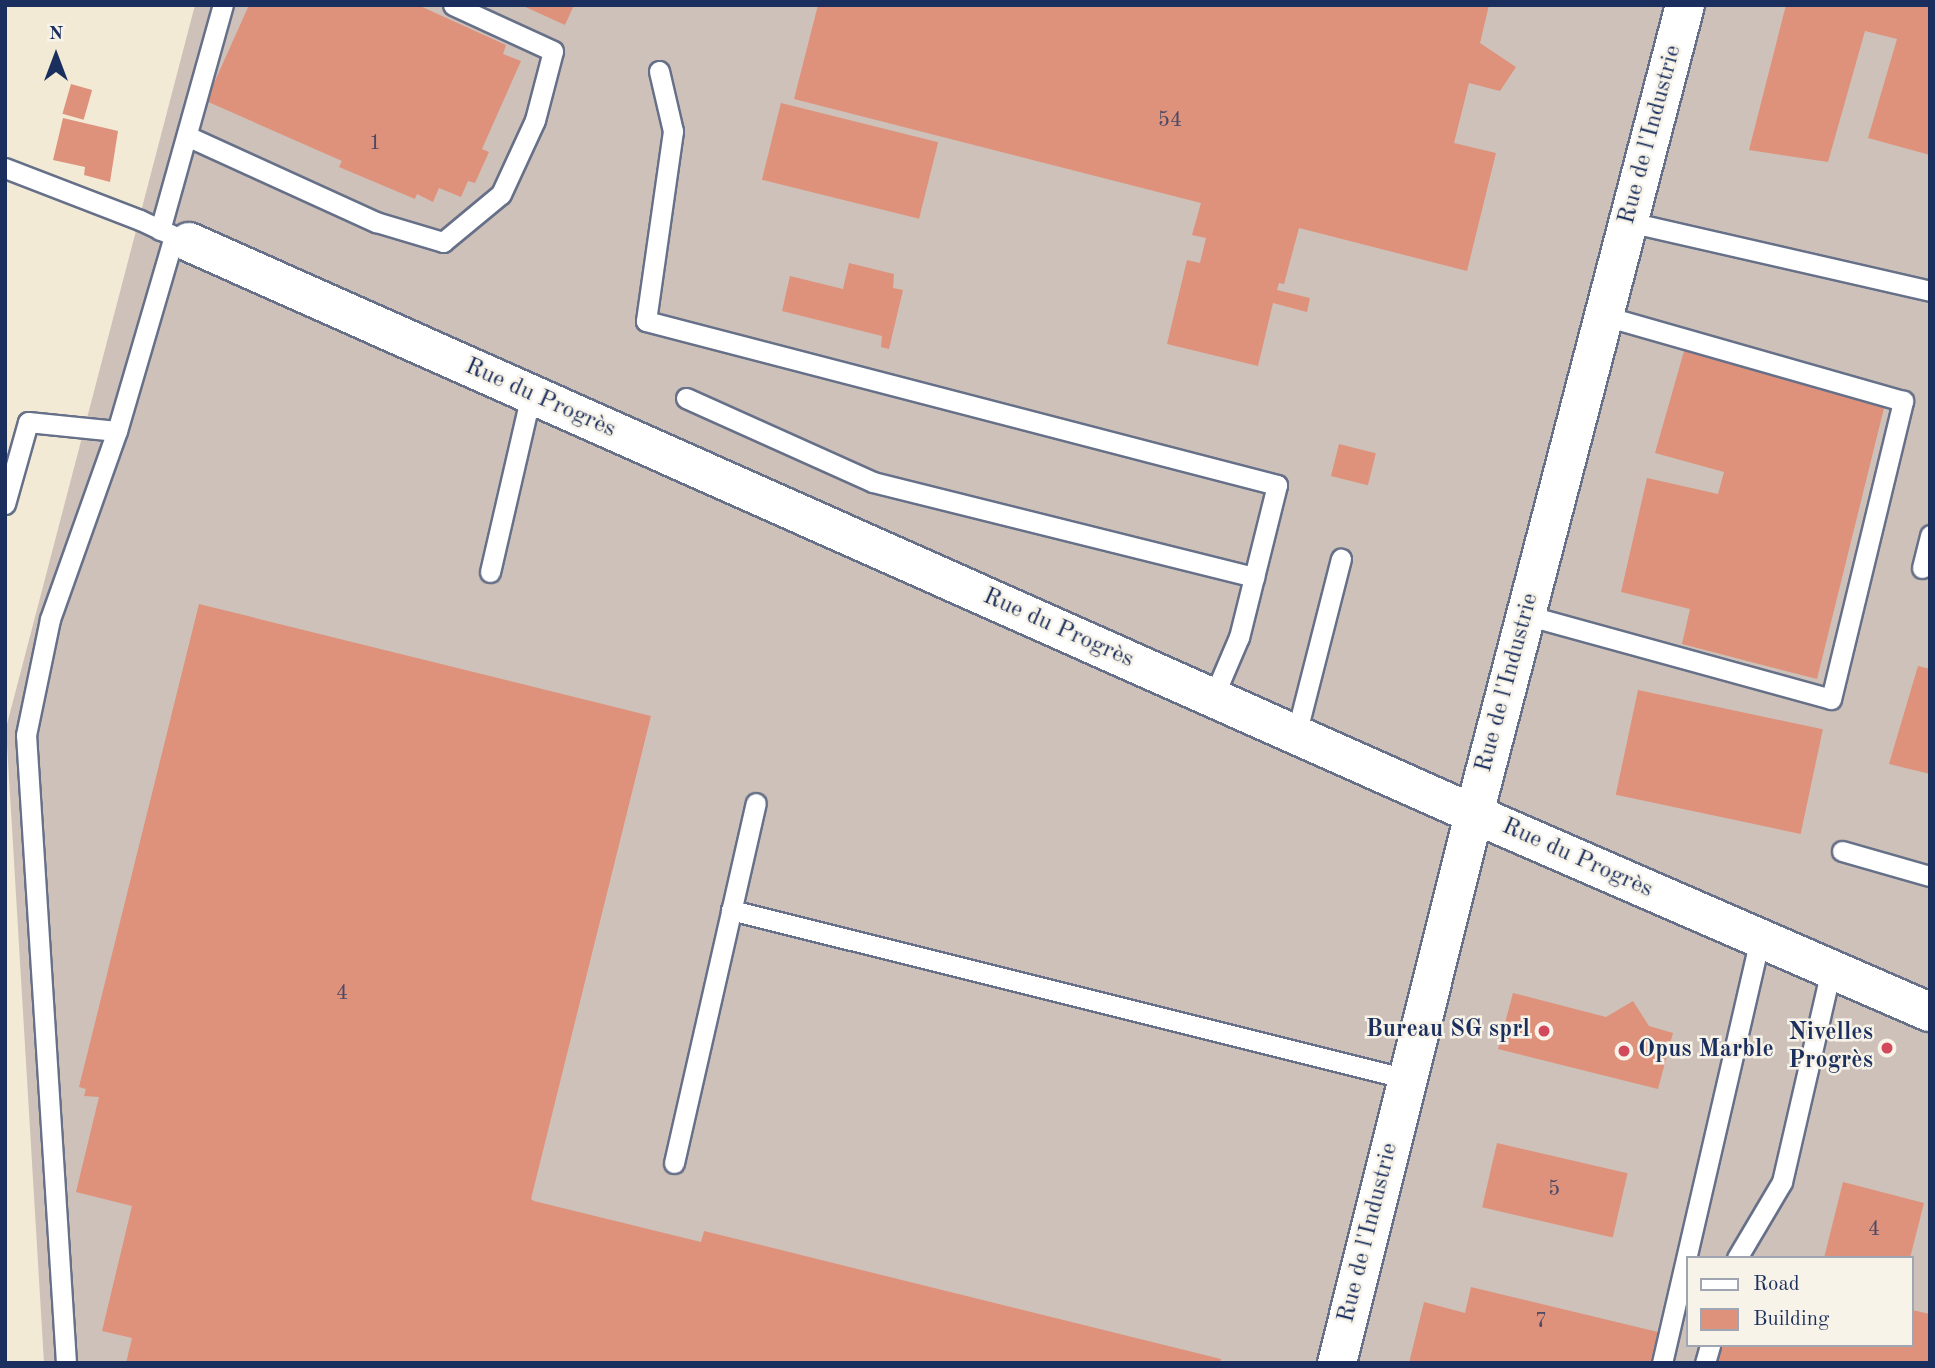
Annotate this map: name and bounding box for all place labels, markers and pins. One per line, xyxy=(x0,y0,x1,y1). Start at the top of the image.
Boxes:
place label: Bureau SG sprl xyxy=(1366,1017,1530,1045)
place label: Nivelles Progrès xyxy=(1788,1020,1873,1076)
marker: Bureau SG sprl xyxy=(1536,1023,1552,1039)
place label: Opus Marble xyxy=(1638,1037,1774,1065)
marker: Nivelles Progrès xyxy=(1879,1040,1895,1056)
marker: Opus Marble xyxy=(1616,1043,1632,1059)

